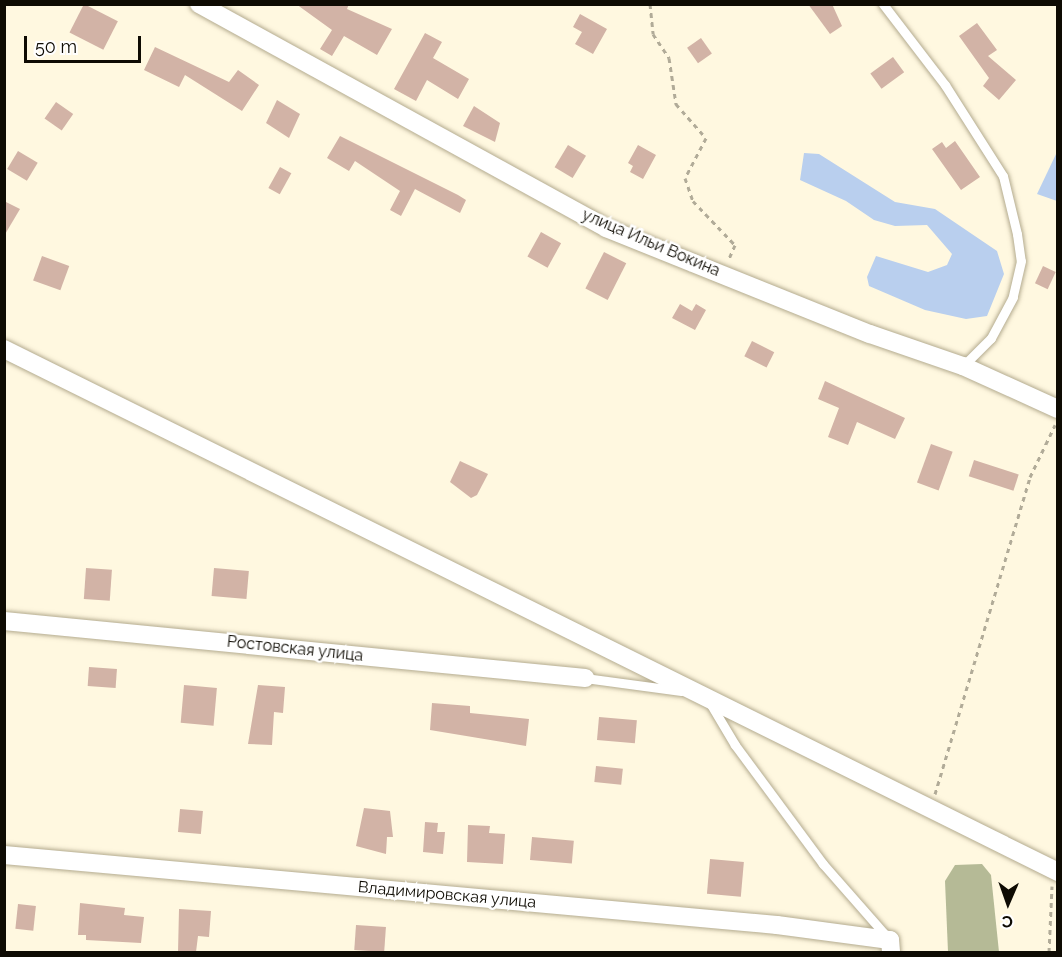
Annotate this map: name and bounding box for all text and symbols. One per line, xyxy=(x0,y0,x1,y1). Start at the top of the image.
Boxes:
scale bar xyxy=(27,24,144,62)
text: 50 m xyxy=(35,36,77,57)
street label: улица Ильи Вокина xyxy=(579,205,723,281)
street label: Ростовская улица xyxy=(226,632,364,666)
north arrow xyxy=(978,873,1038,933)
street label: Владимировская улица xyxy=(357,878,537,912)
text: С xyxy=(1002,912,1013,931)

